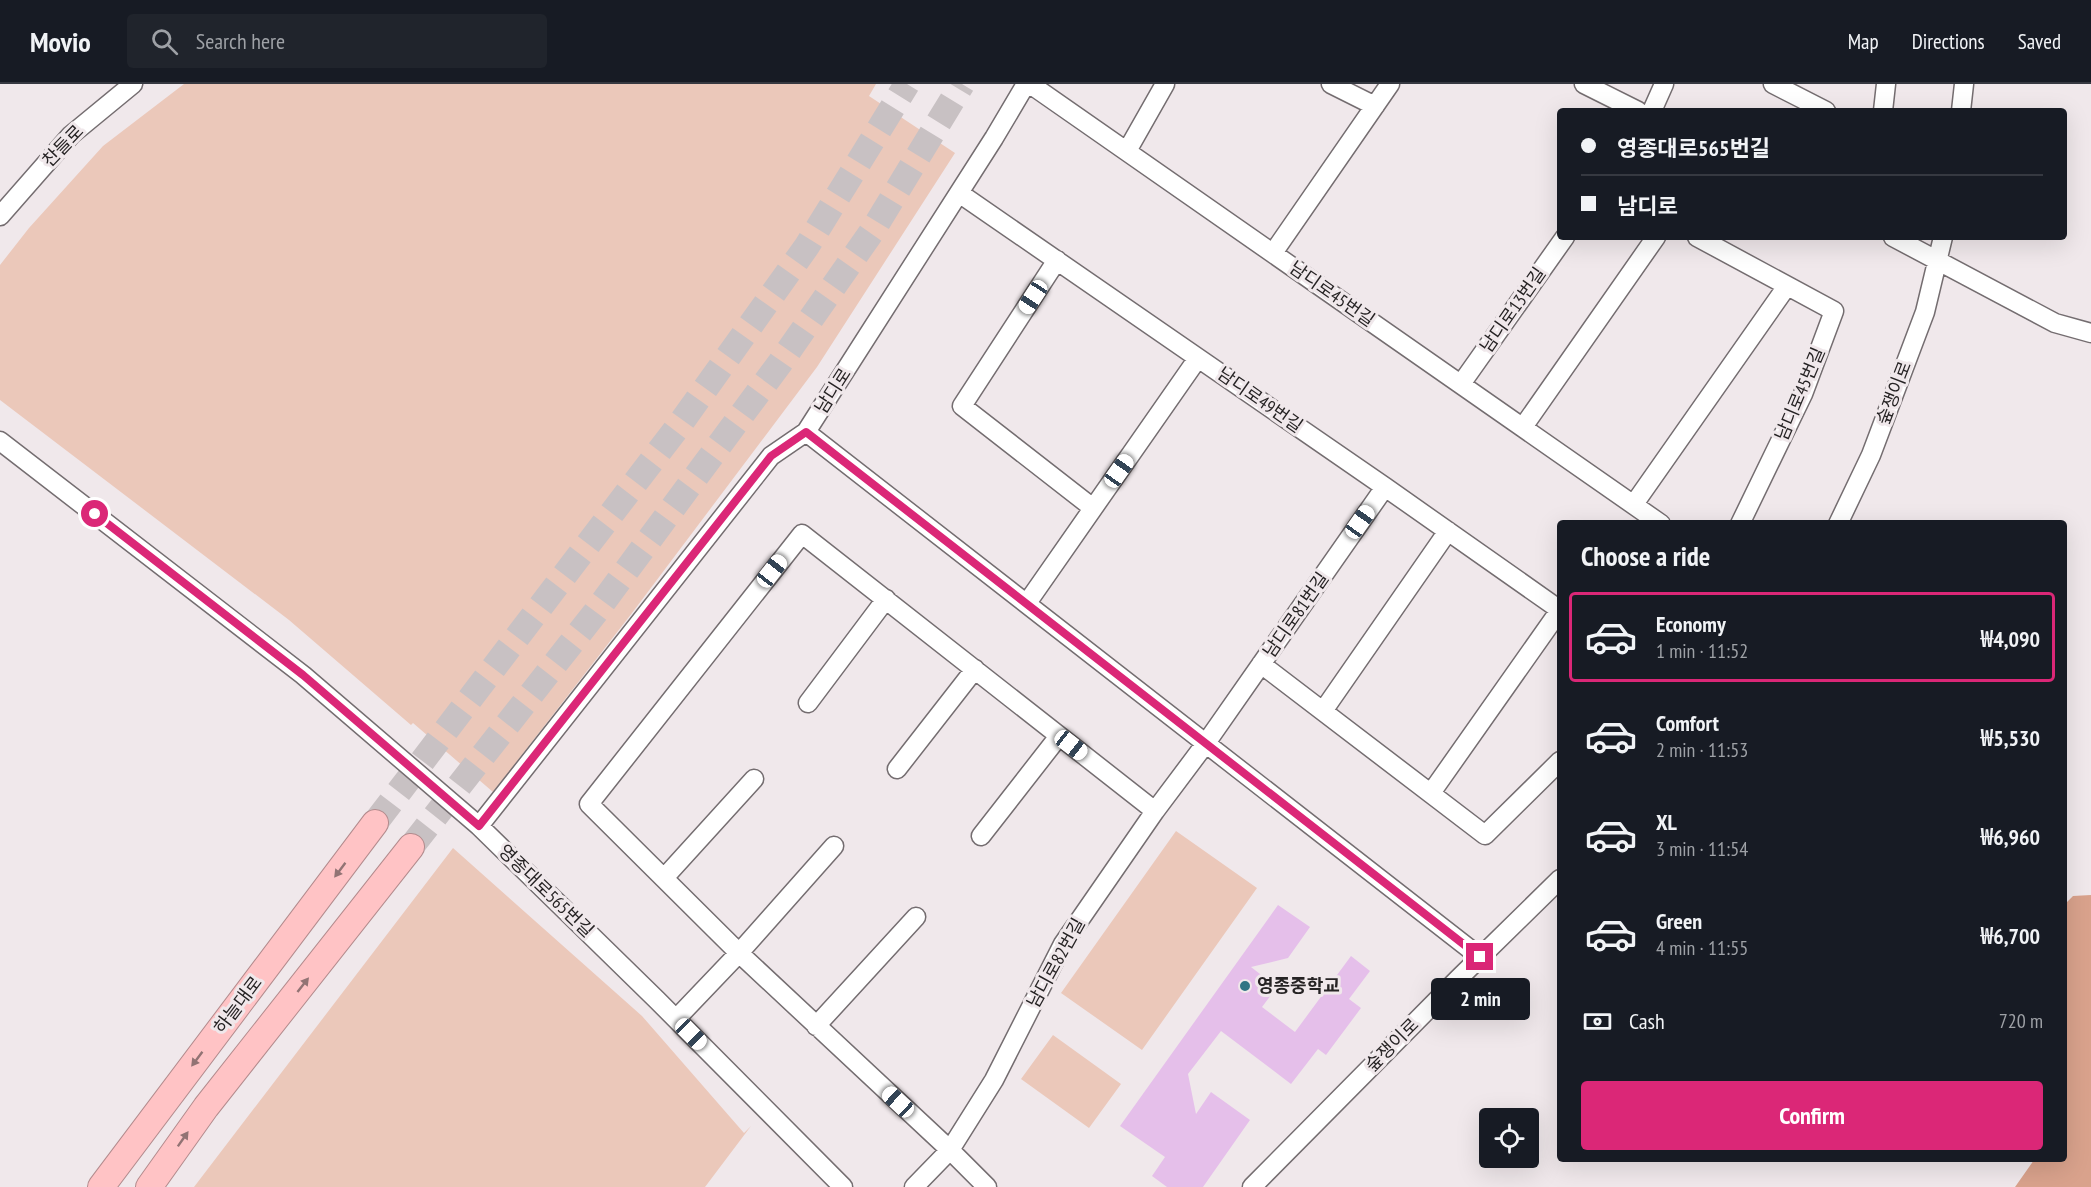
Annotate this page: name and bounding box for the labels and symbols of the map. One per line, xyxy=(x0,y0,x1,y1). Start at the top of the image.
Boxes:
street label: 찬들로 xyxy=(37,120,88,172)
street label: 남디로45번길 xyxy=(1285,256,1379,331)
street label: 남디로13번길 xyxy=(1475,263,1550,357)
car xyxy=(1016,277,1050,317)
street label: 남디로45번길 xyxy=(1770,344,1829,444)
street label: 숲쟁이로 xyxy=(1871,358,1916,428)
street label: 남디로49번길 xyxy=(1213,362,1307,437)
street label: 남디로 xyxy=(809,364,856,418)
car xyxy=(1101,451,1137,491)
route start xyxy=(81,500,108,527)
car xyxy=(1342,502,1378,542)
car xyxy=(754,551,790,591)
street label: 남디로81번길 xyxy=(1258,568,1333,662)
car xyxy=(1051,727,1091,763)
street label: 영종대로565번길 xyxy=(494,839,599,942)
one-way arrow xyxy=(334,862,346,877)
street label: 남디로82번길 xyxy=(1022,914,1090,1012)
route end xyxy=(1466,943,1493,970)
street label: 하늘대로 xyxy=(208,971,267,1038)
place label: 영종중학교 xyxy=(1257,974,1340,997)
one-way arrow xyxy=(296,978,308,993)
callout: 2 min xyxy=(1430,978,1530,1020)
marker: 영종중학교 xyxy=(1238,979,1252,993)
street label: 숲쟁이로 xyxy=(1360,1013,1423,1076)
car xyxy=(672,1015,710,1053)
one-way arrow xyxy=(192,1052,204,1067)
car xyxy=(879,1083,917,1121)
one-way arrow xyxy=(177,1132,189,1148)

